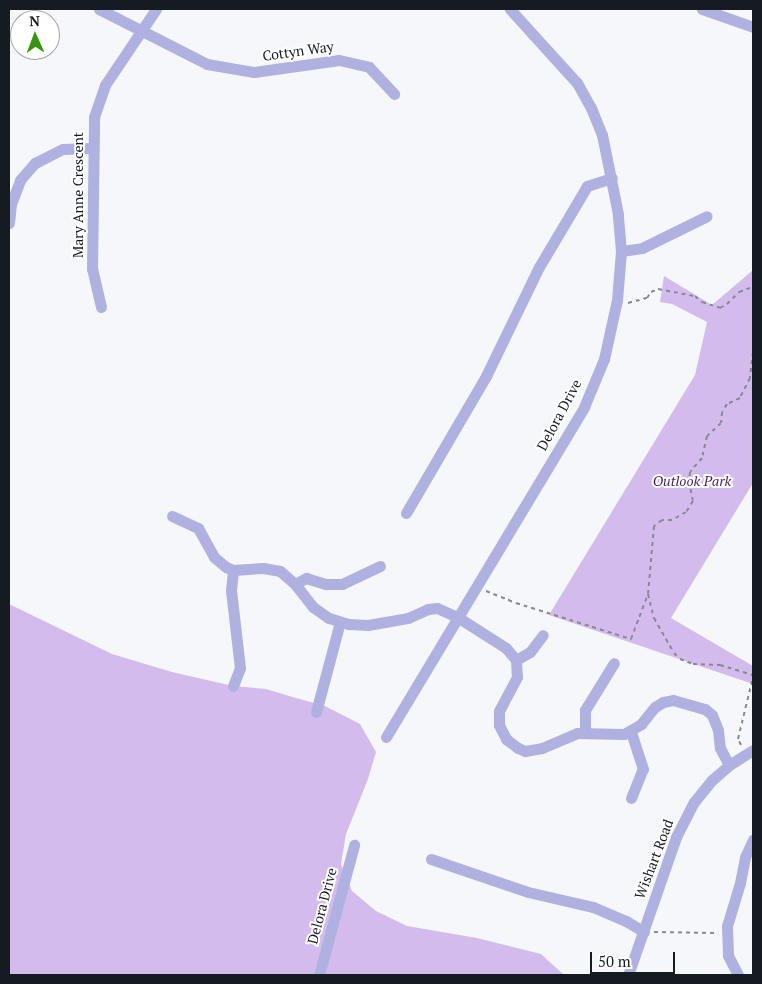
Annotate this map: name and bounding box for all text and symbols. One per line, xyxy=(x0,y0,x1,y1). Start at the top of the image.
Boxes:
north arrow xyxy=(10,10,60,60)
text: N xyxy=(29,11,40,30)
street label: Cottyn Way xyxy=(261,38,335,64)
street label: Mary Anne Crescent xyxy=(70,132,86,258)
street label: Delora Drive xyxy=(533,377,585,453)
park label: Outlook Park xyxy=(653,473,731,489)
street label: Wishart Road xyxy=(631,817,677,901)
street label: Delora Drive xyxy=(304,866,340,946)
scale bar xyxy=(592,942,677,974)
text: 50 m xyxy=(598,951,631,971)

